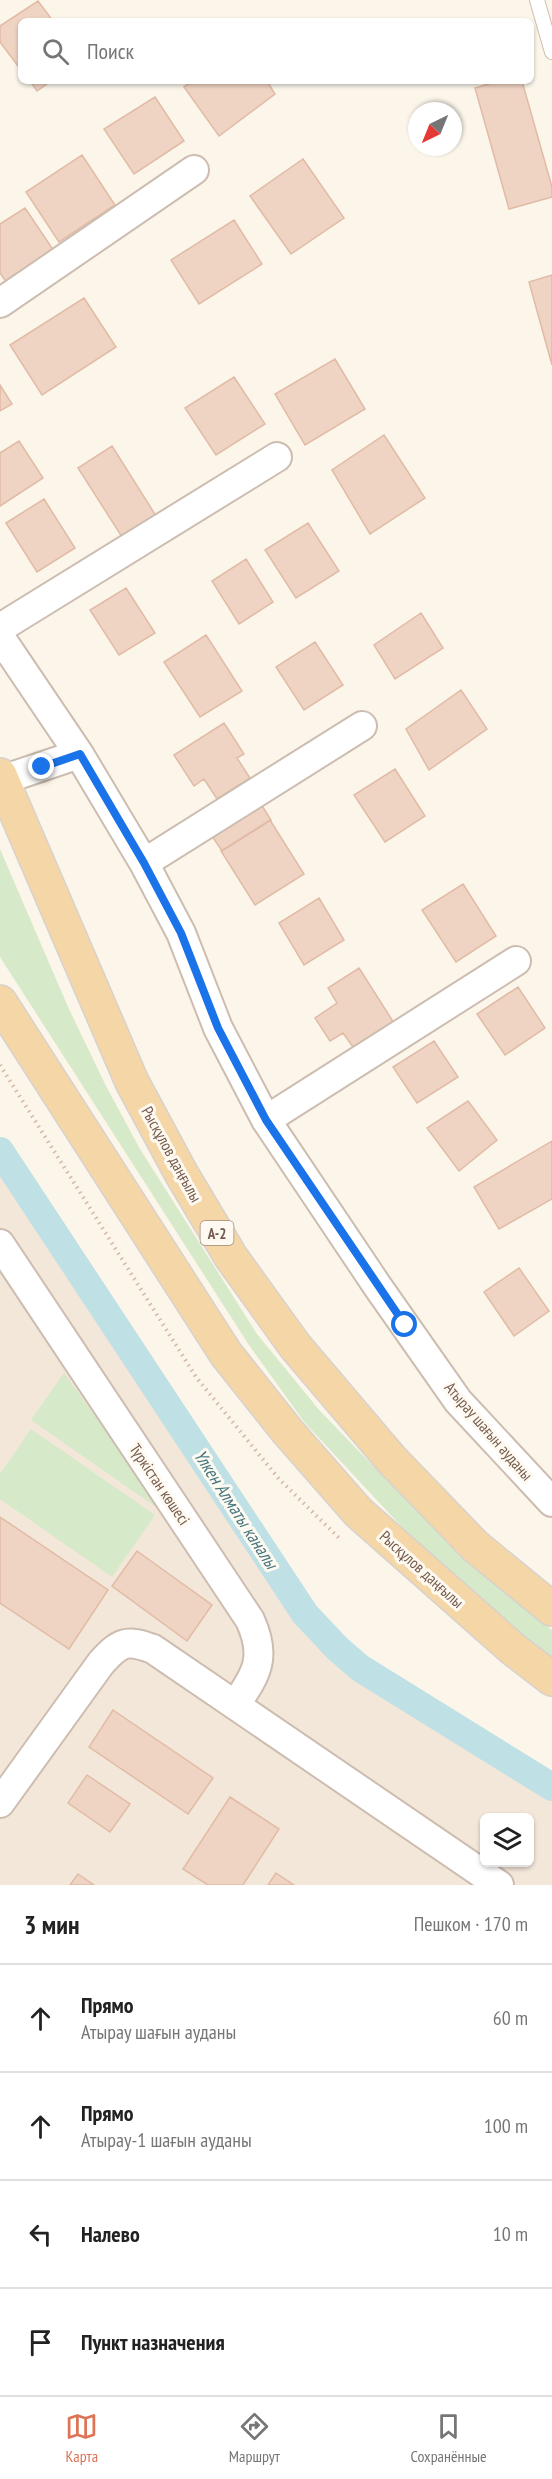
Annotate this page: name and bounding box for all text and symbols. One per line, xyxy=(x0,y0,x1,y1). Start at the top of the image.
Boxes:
search box xyxy=(18,18,534,84)
icon: search xyxy=(39,35,72,68)
text: Поиск xyxy=(87,37,134,65)
north arrow xyxy=(408,102,462,156)
route end xyxy=(28,753,54,779)
street label: Рысқұлов даңғылы xyxy=(137,1103,207,1205)
road number: A-2 xyxy=(200,1221,234,1245)
route start xyxy=(391,1311,417,1337)
street label: Атырау шағын ауданы xyxy=(441,1378,537,1484)
street label: Түркістан көшесі xyxy=(125,1439,195,1529)
water label: Үлкен Алматы каналы xyxy=(189,1445,284,1574)
street label: Рысқұлов даңғылы xyxy=(376,1526,468,1612)
map controls xyxy=(480,1813,534,1867)
button: layers xyxy=(480,1813,534,1867)
text: 3 мин xyxy=(24,1908,79,1941)
text: Пешком · 170 m xyxy=(414,1911,528,1937)
text: Прямо xyxy=(81,1991,134,2019)
icon: ahead xyxy=(24,2002,57,2035)
text: 60 m xyxy=(493,2005,528,2031)
text: Атырау шағын ауданы xyxy=(81,2019,236,2045)
text: Прямо xyxy=(81,2099,134,2127)
icon: ahead xyxy=(24,2110,57,2143)
text: 100 m xyxy=(484,2113,528,2139)
text: Атырау-1 шағын ауданы xyxy=(81,2127,252,2153)
icon: left xyxy=(24,2218,57,2251)
text: Налево xyxy=(81,2220,140,2248)
text: 10 m xyxy=(493,2221,528,2247)
icon: arrive xyxy=(24,2326,57,2359)
text: Пункт назначения xyxy=(81,2328,225,2356)
tab: Карта xyxy=(65,2410,98,2466)
tab: Маршрут xyxy=(229,2410,280,2466)
tab: Сохранённые xyxy=(411,2410,487,2466)

